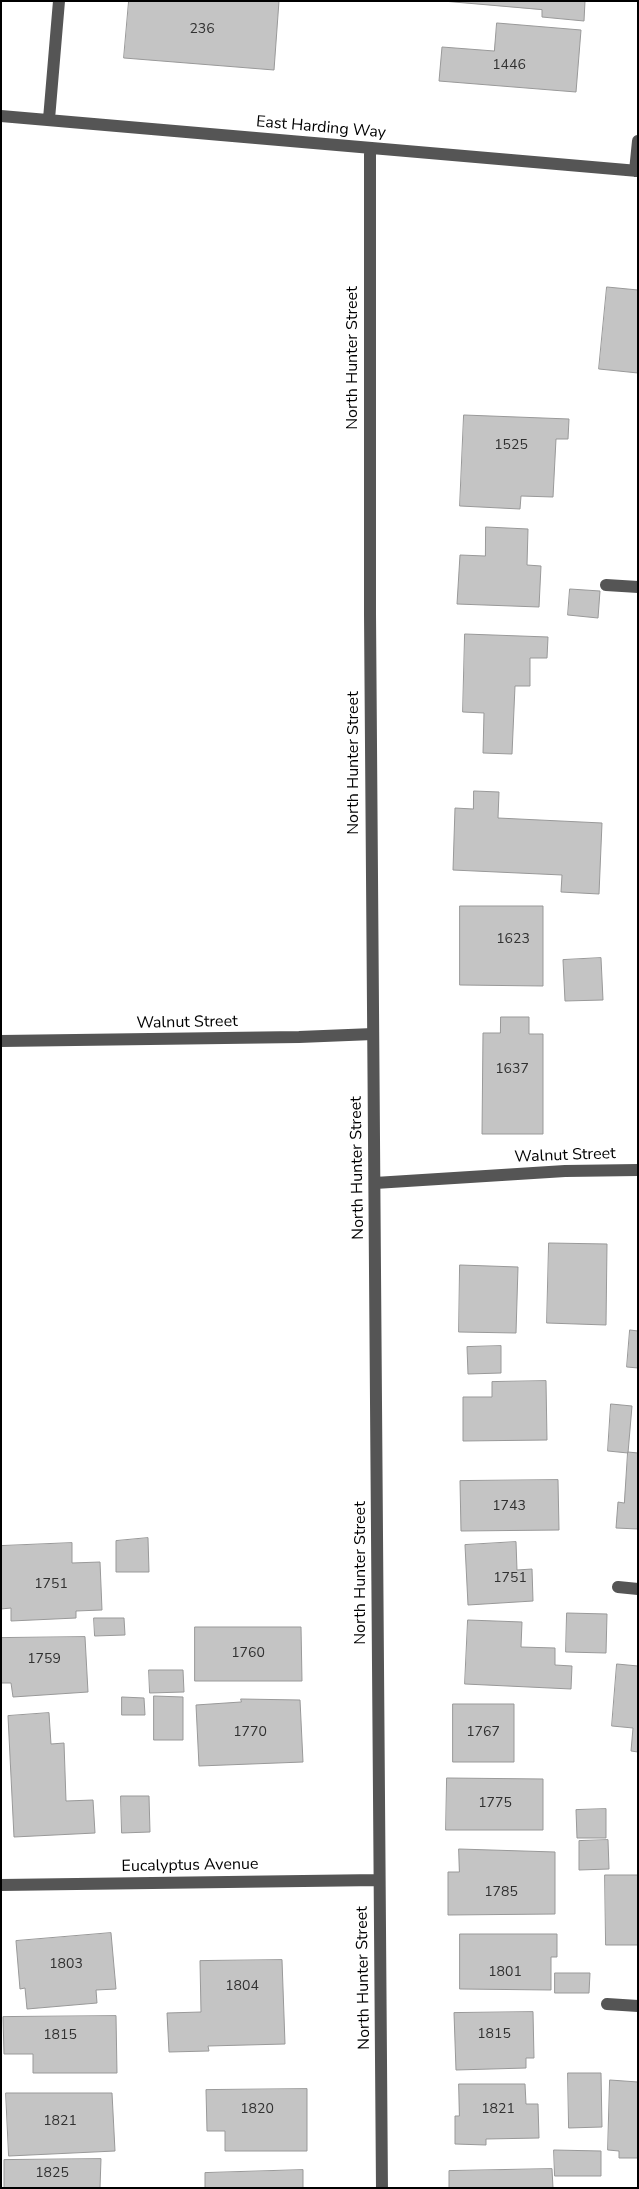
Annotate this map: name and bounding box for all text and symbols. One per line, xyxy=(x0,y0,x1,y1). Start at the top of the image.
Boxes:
house number: 236 xyxy=(189,22,215,38)
house number: 1446 xyxy=(492,58,526,74)
street label: East Harding Way xyxy=(255,113,387,143)
street label: North Hunter Street xyxy=(343,286,363,430)
house number: 1525 xyxy=(494,438,528,454)
street label: North Hunter Street xyxy=(344,691,364,835)
house number: 1623 xyxy=(496,932,530,948)
street label: Walnut Street xyxy=(136,1013,238,1033)
house number: 1637 xyxy=(495,1062,529,1078)
street label: North Hunter Street xyxy=(347,1096,369,1240)
street label: Walnut Street xyxy=(514,1145,616,1167)
house number: 1743 xyxy=(492,1499,526,1515)
street label: North Hunter Street xyxy=(351,1501,371,1645)
house number: 1751 xyxy=(493,1571,527,1587)
house number: 1751 xyxy=(34,1577,68,1593)
house number: 1760 xyxy=(231,1646,265,1662)
house number: 1759 xyxy=(27,1652,61,1668)
house number: 1770 xyxy=(233,1725,267,1741)
house number: 1767 xyxy=(466,1725,500,1741)
house number: 1775 xyxy=(478,1796,512,1812)
street label: Eucalyptus Avenue xyxy=(121,1855,259,1877)
house number: 1785 xyxy=(484,1885,518,1901)
street label: North Hunter Street xyxy=(353,1906,375,2050)
house number: 1803 xyxy=(49,1957,83,1973)
house number: 1801 xyxy=(488,1965,522,1981)
house number: 1804 xyxy=(225,1979,259,1995)
house number: 1815 xyxy=(477,2027,511,2043)
house number: 1815 xyxy=(43,2028,77,2044)
house number: 1820 xyxy=(240,2102,274,2118)
house number: 1821 xyxy=(481,2102,515,2118)
house number: 1821 xyxy=(43,2114,77,2130)
house number: 1825 xyxy=(35,2166,69,2182)

